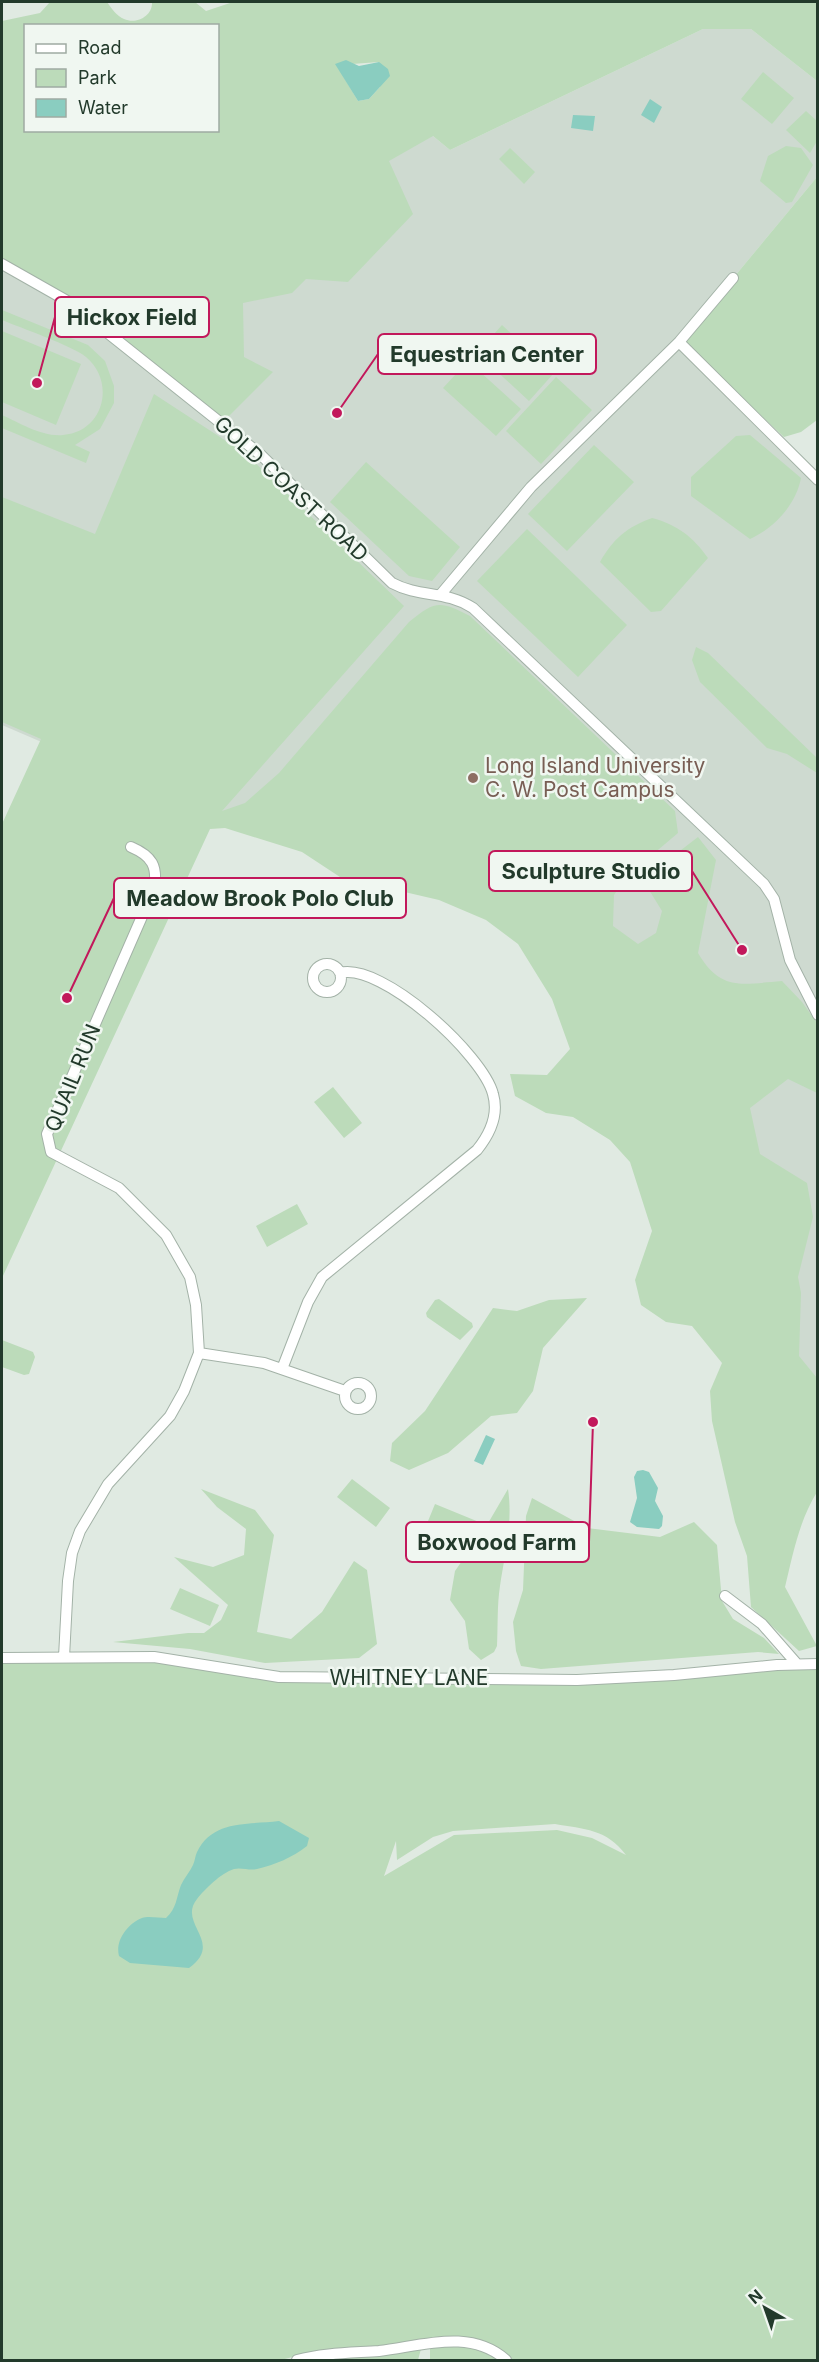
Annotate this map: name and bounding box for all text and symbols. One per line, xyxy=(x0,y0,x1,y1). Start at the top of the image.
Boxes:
legend xyxy=(24,24,219,132)
text: Road xyxy=(78,37,121,58)
text: Park xyxy=(78,67,117,88)
text: Water xyxy=(78,97,128,118)
callout: Hickox Field xyxy=(55,297,209,337)
text: Hickox Field xyxy=(67,304,197,330)
callout: Equestrian Center xyxy=(378,334,596,374)
text: Equestrian Center xyxy=(390,341,584,367)
street label: GOLD COAST ROAD xyxy=(209,411,373,566)
place label: Long Island University C. W. Post Campus xyxy=(485,753,706,802)
marker: Long Island University C. W. Post Campus xyxy=(466,771,480,785)
callout: Sculpture Studio xyxy=(489,851,692,891)
text: Sculpture Studio xyxy=(502,858,680,884)
callout: Meadow Brook Polo Club xyxy=(114,878,406,918)
text: Meadow Brook Polo Club xyxy=(126,885,394,911)
street label: QUAIL RUN xyxy=(40,1020,106,1135)
callout: Boxwood Farm xyxy=(406,1522,589,1562)
text: Boxwood Farm xyxy=(417,1529,577,1555)
street label: WHITNEY LANE xyxy=(330,1665,488,1690)
north arrow xyxy=(735,2278,795,2338)
text: N xyxy=(744,2285,766,2308)

